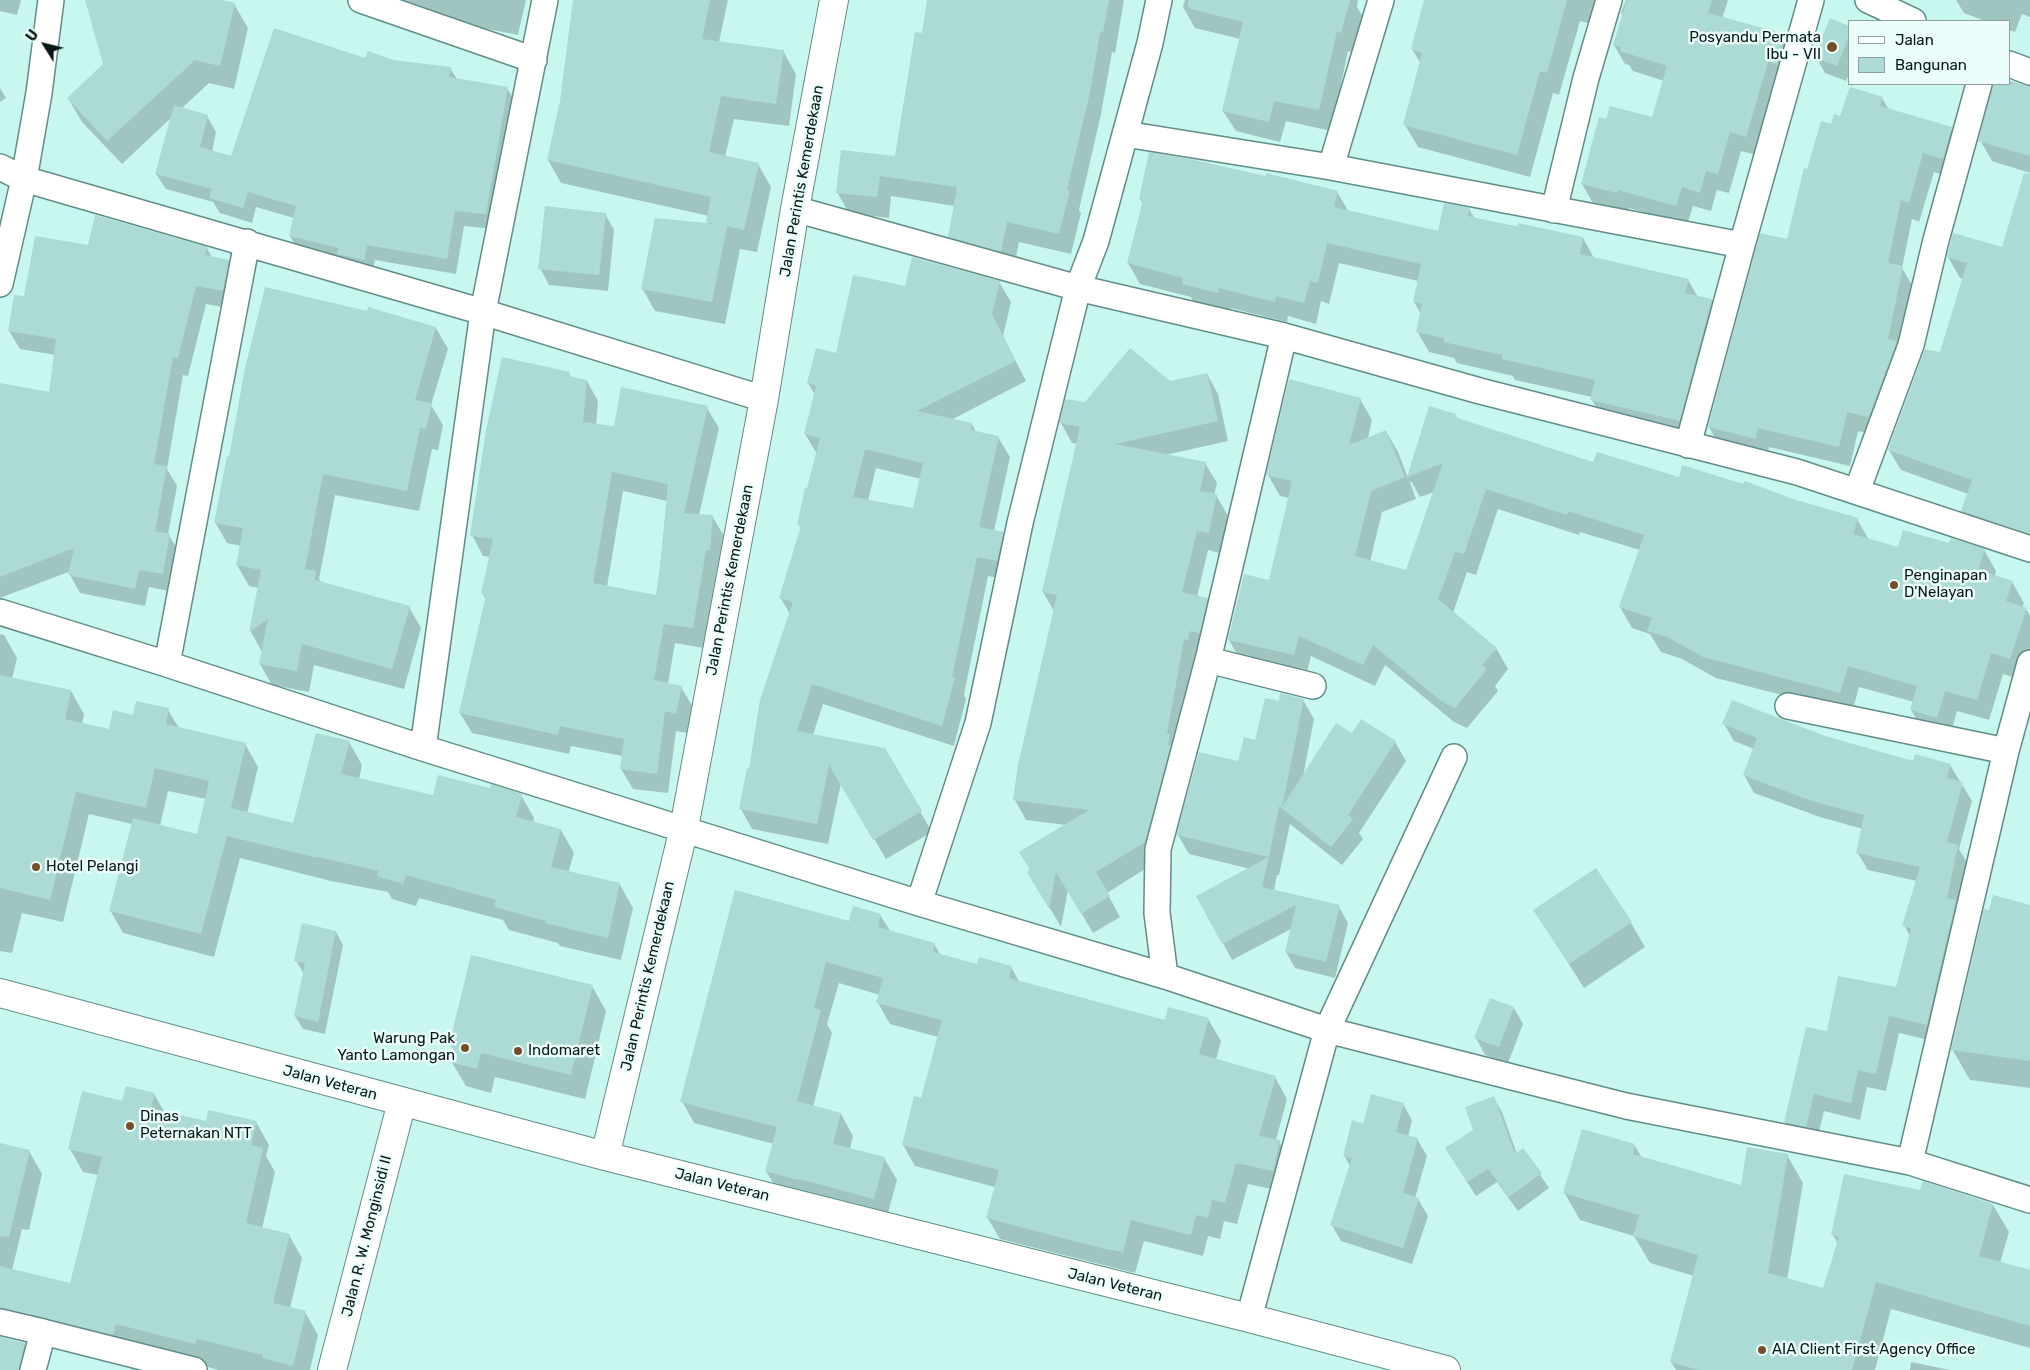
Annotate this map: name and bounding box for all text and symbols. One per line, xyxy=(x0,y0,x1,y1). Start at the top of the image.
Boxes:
north arrow xyxy=(20,20,70,70)
legend xyxy=(1848,20,2010,85)
text: U xyxy=(23,27,42,45)
place label: Posyandu Permata Ibu - VII xyxy=(1689,29,1821,64)
text: Jalan xyxy=(1895,31,1934,49)
marker: Posyandu Permata Ibu - VII xyxy=(1825,40,1839,54)
text: Bangunan xyxy=(1895,56,1967,74)
street label: Jalan Perintis Kemerdekaan xyxy=(776,84,828,278)
street label: Jalan Perintis Kemerdekaan xyxy=(703,483,757,677)
place label: Penginapan D'Nelayan xyxy=(1904,567,1987,602)
marker: Penginapan D'Nelayan xyxy=(1888,579,1900,591)
place label: Hotel Pelangi xyxy=(46,858,138,876)
marker: Hotel Pelangi xyxy=(30,861,42,873)
street label: Jalan Perintis Kemerdekaan xyxy=(617,879,679,1073)
place label: Warung Pak Yanto Lamongan xyxy=(337,1030,455,1065)
marker: Warung Pak Yanto Lamongan xyxy=(459,1042,471,1054)
place label: Indomaret xyxy=(528,1042,600,1060)
marker: Indomaret xyxy=(512,1045,524,1057)
street label: Jalan Veteran xyxy=(281,1062,379,1104)
place label: Dinas Peternakan NTT xyxy=(140,1108,252,1143)
marker: Dinas Peternakan NTT xyxy=(124,1120,136,1132)
street label: Jalan R. W. Monginsidi II xyxy=(338,1153,396,1319)
street label: Jalan Veteran xyxy=(673,1165,771,1205)
street label: Jalan Veteran xyxy=(1066,1265,1164,1305)
place label: AIA Client First Agency Office xyxy=(1772,1341,1975,1359)
marker: AIA Client First Agency Office xyxy=(1756,1344,1768,1356)

